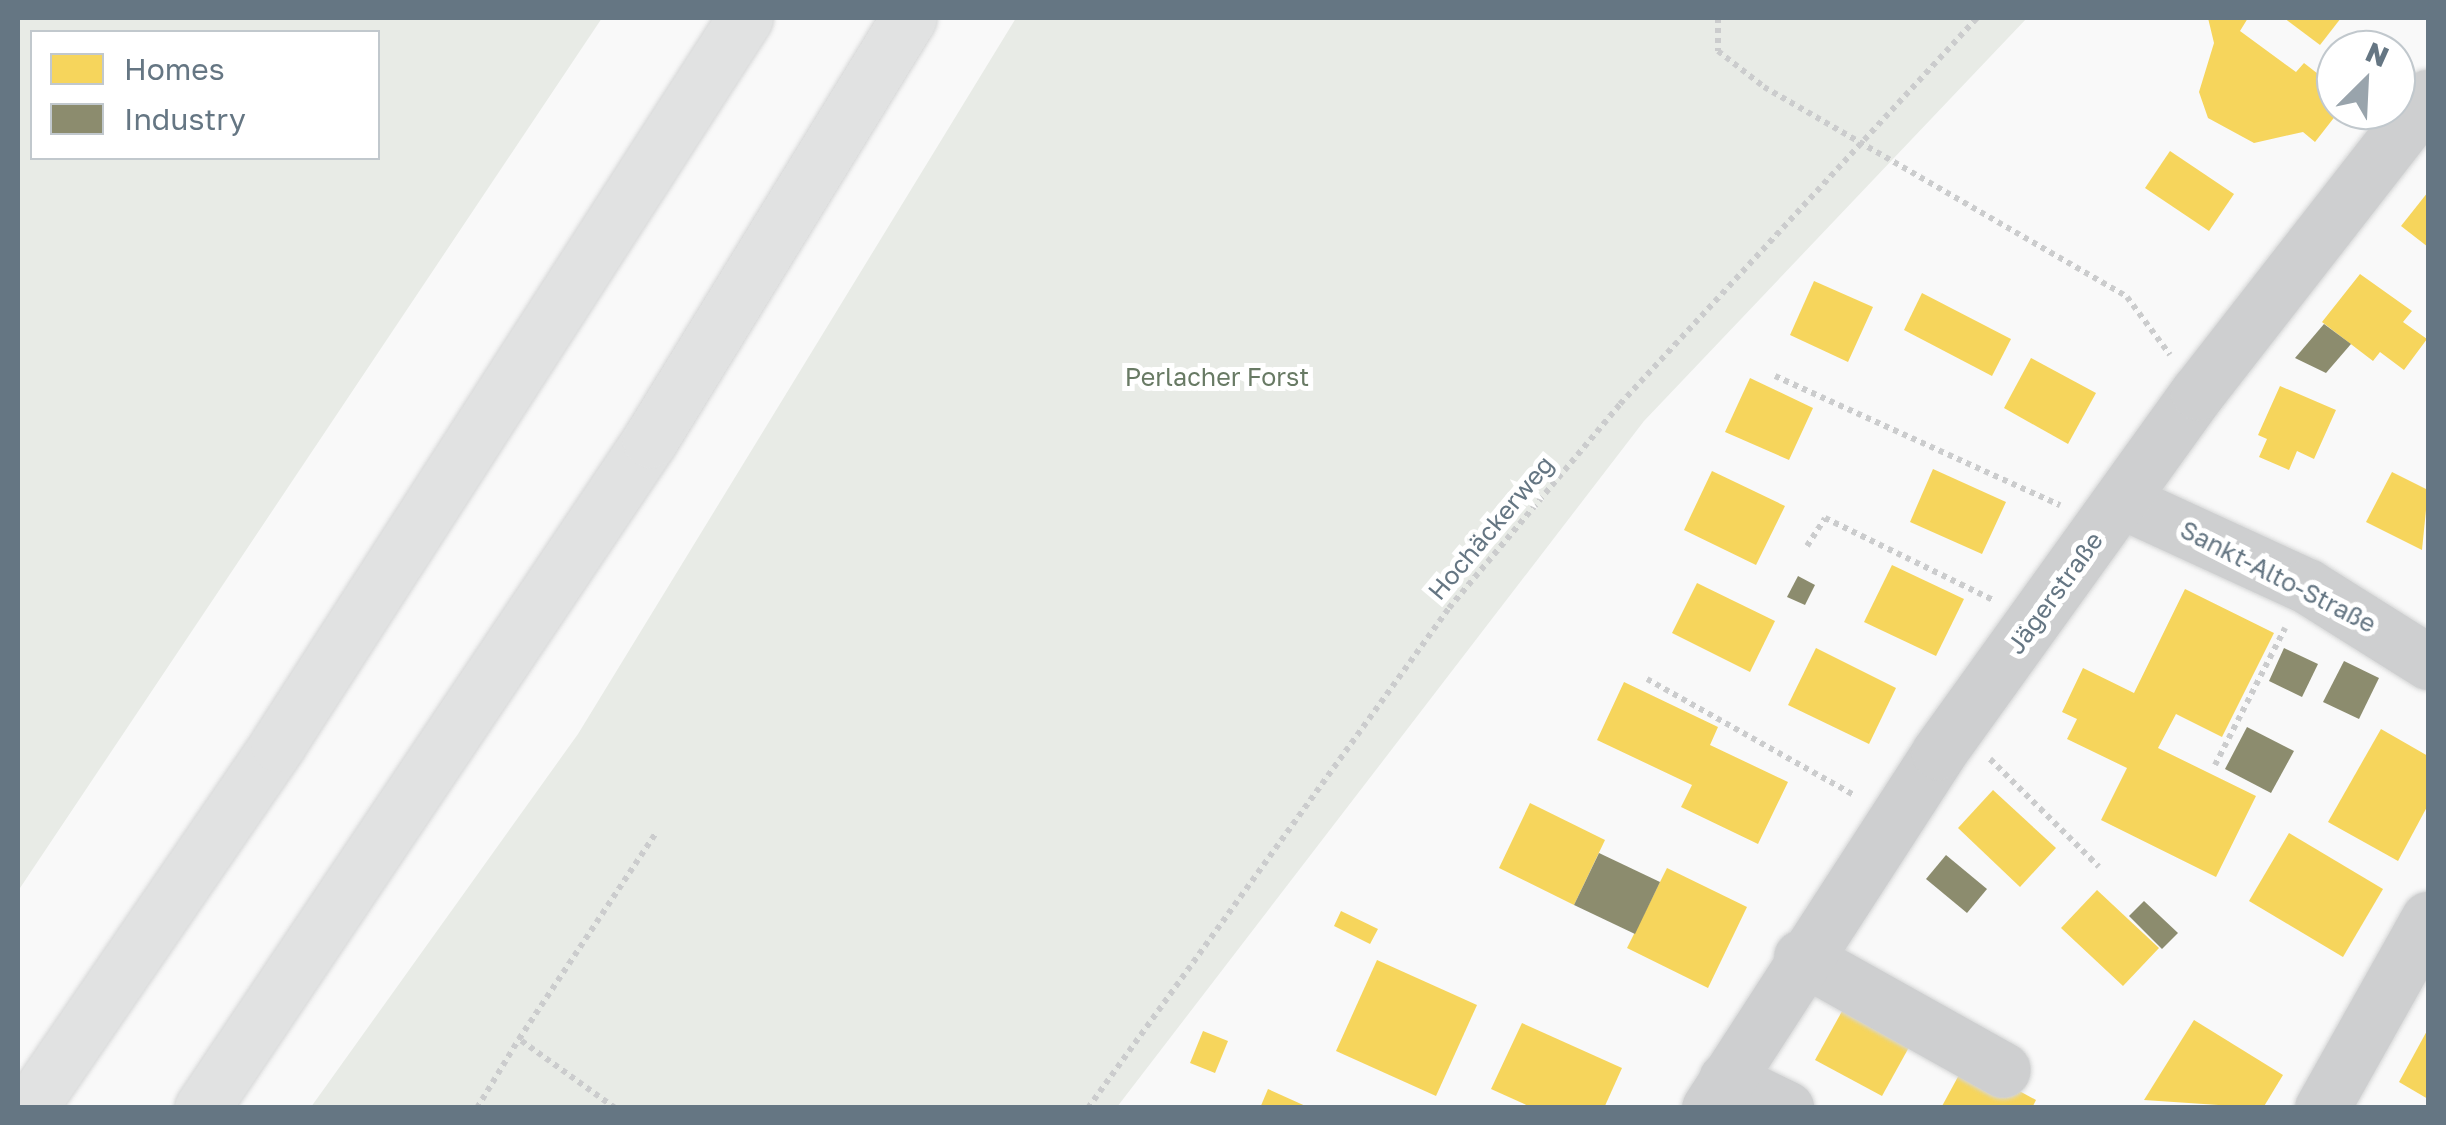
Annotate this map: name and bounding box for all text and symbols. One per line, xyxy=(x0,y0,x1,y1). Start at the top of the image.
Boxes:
legend xyxy=(30,30,380,160)
north arrow xyxy=(2316,30,2416,130)
text: N xyxy=(2361,35,2394,73)
text: Homes xyxy=(124,51,225,87)
text: Industry xyxy=(124,101,246,137)
park label: Perlacher Forst xyxy=(1125,362,1309,392)
street label: Hochäckerweg xyxy=(1422,450,1560,606)
street label: Sankt-Alto-Straße xyxy=(2175,515,2381,639)
street label: Jägerstraße xyxy=(2001,526,2109,660)

